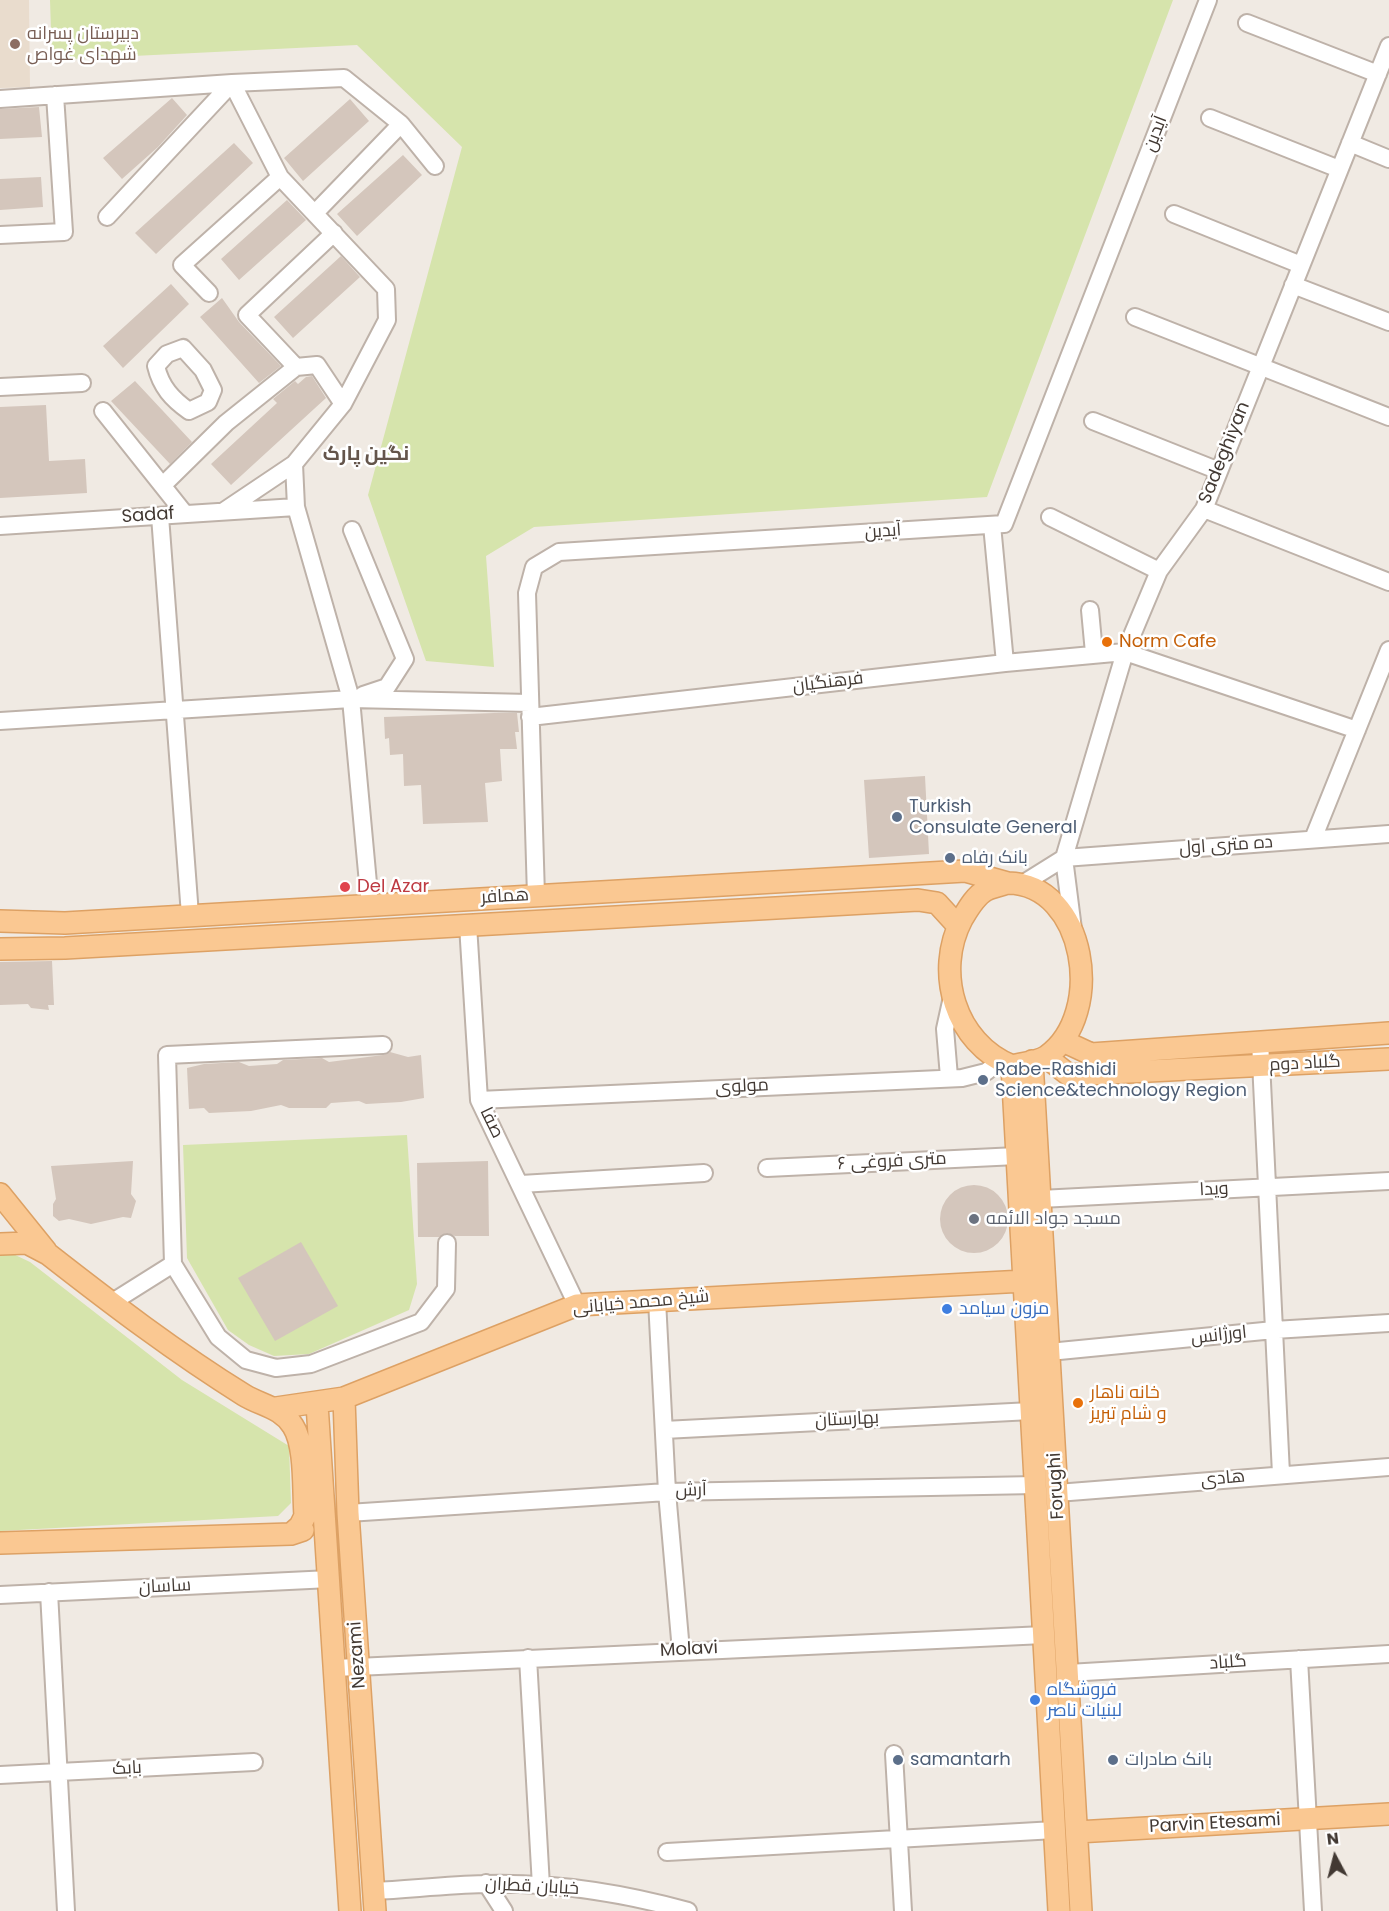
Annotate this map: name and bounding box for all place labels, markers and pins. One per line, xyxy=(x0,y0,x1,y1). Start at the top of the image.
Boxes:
place label: دبیرستان پسرانه شهدای غواص xyxy=(27,23,139,66)
marker: دبیرستان پسرانه شهدای غواص xyxy=(8,37,22,51)
place label: Norm Cafe xyxy=(1119,631,1216,653)
marker: Norm Cafe xyxy=(1100,635,1114,649)
place label: Turkish Consulate General xyxy=(909,796,1077,838)
marker: Turkish Consulate General xyxy=(890,810,904,824)
place label: بانک رفاه xyxy=(962,847,1028,869)
marker: بانک رفاه xyxy=(943,851,957,865)
place label: Del Azar xyxy=(357,876,429,898)
marker: Del Azar xyxy=(338,880,352,894)
place label: Rabe-Rashidi Science&technology Region xyxy=(995,1059,1247,1102)
marker: Rabe-Rashidi Science&technology Region xyxy=(976,1073,990,1087)
place label: مسجد جواد الائمه xyxy=(986,1208,1121,1230)
marker: مسجد جواد الائمه xyxy=(967,1212,981,1226)
place label: مزون سیامد xyxy=(959,1298,1049,1320)
marker: مزون سیامد xyxy=(940,1302,954,1316)
place label: خانه ناهار و شام تبریز xyxy=(1090,1382,1167,1424)
marker: خانه ناهار و شام تبریز xyxy=(1071,1396,1085,1410)
place label: فروشگاه لبنیات ناصر xyxy=(1047,1679,1122,1722)
marker: فروشگاه لبنیات ناصر xyxy=(1028,1693,1042,1707)
place label: samantarh xyxy=(910,1749,1011,1771)
place label: بانک صادرات xyxy=(1125,1749,1212,1771)
marker: samantarh xyxy=(891,1753,905,1767)
marker: بانک صادرات xyxy=(1106,1753,1120,1767)

